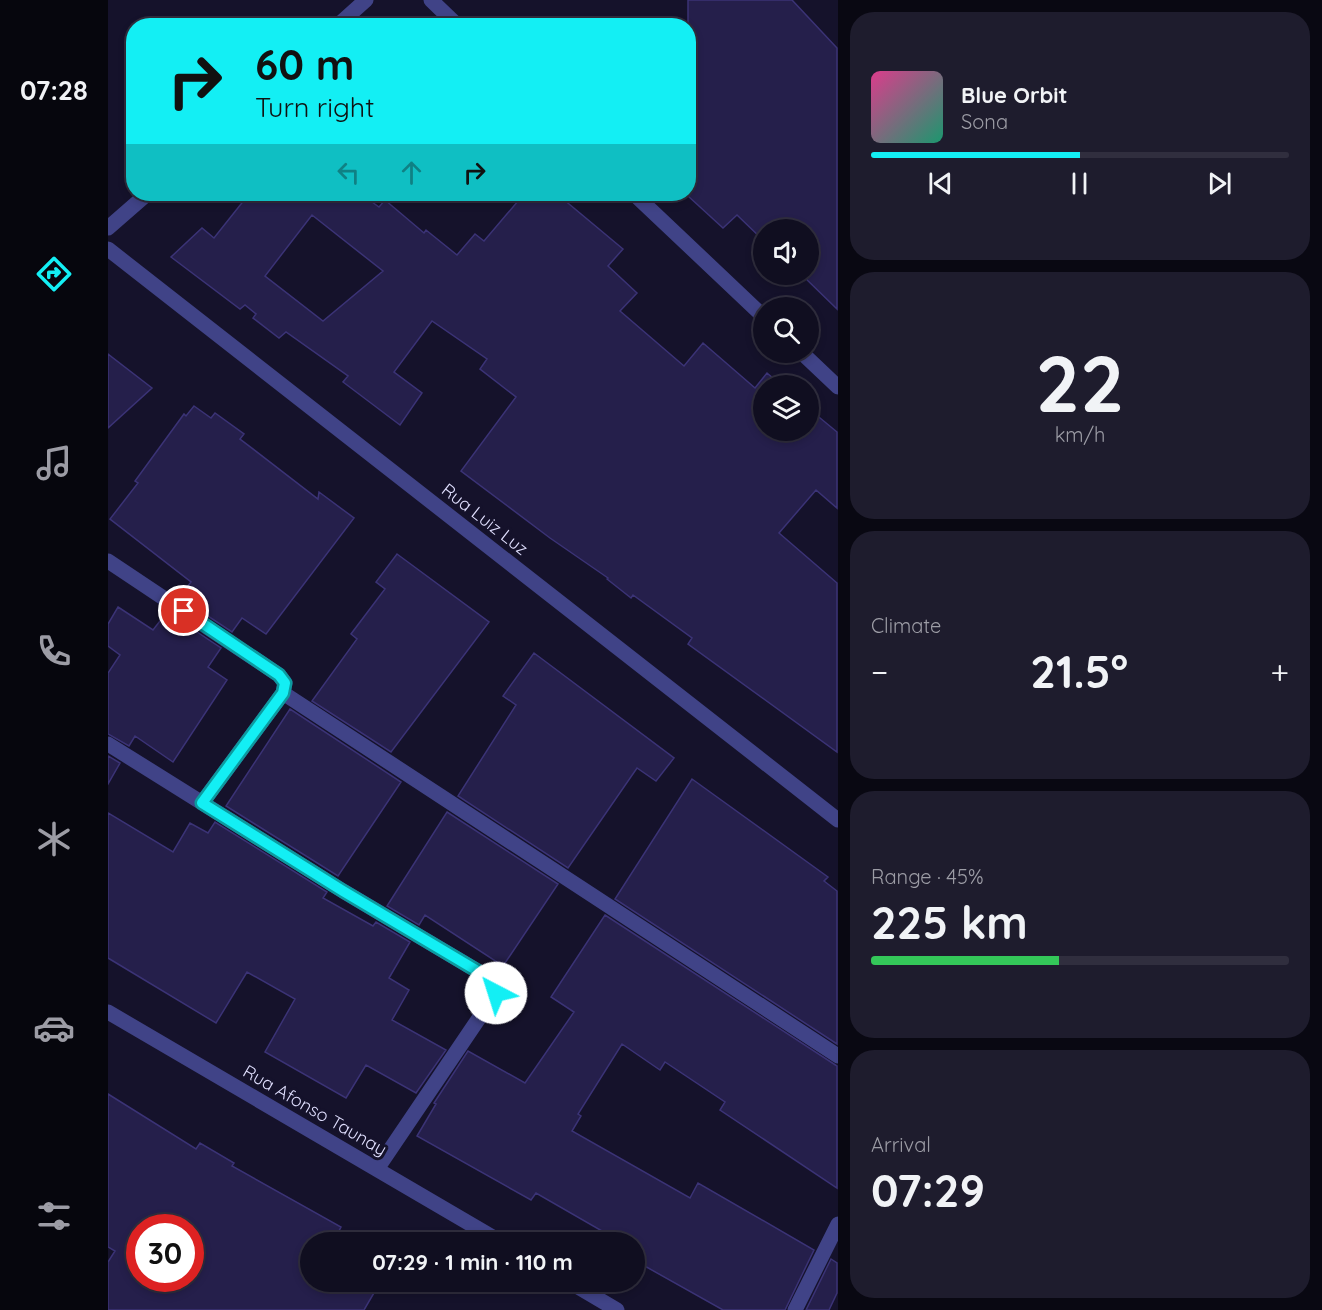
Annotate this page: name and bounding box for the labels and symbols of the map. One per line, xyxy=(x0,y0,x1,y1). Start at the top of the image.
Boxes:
street label: Rua Luiz Luz xyxy=(437,478,533,560)
pin xyxy=(158,585,209,636)
position arrow xyxy=(464,961,528,1025)
street label: Rua Afonso Taunay xyxy=(239,1059,391,1161)
speed limit sign: 30 xyxy=(126,1214,204,1292)

